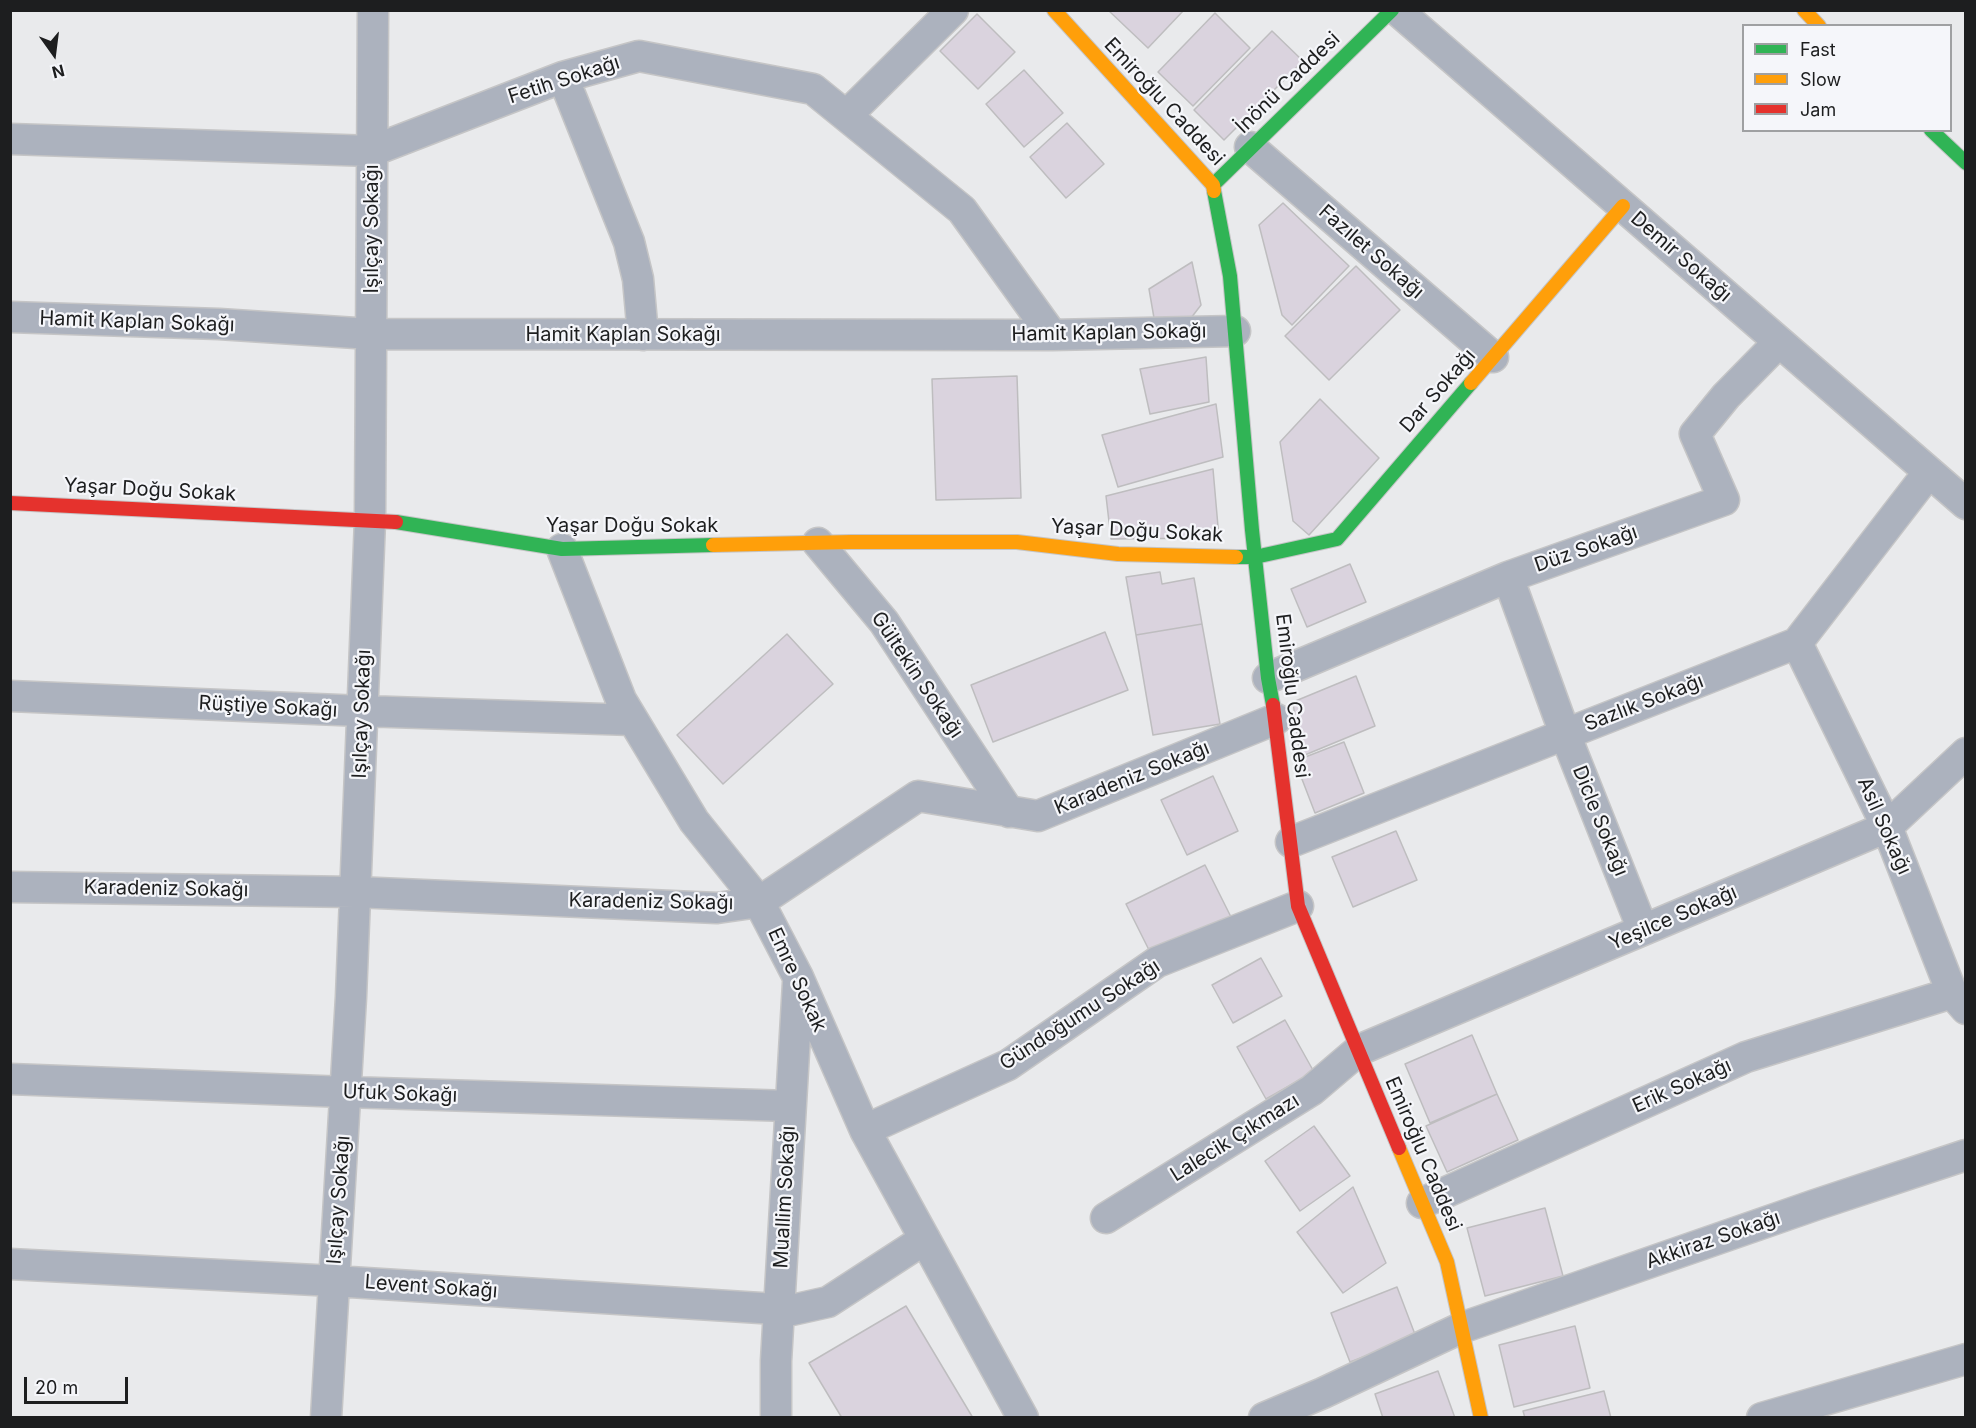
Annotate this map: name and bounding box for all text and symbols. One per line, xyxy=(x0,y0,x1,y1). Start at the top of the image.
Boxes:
north arrow xyxy=(24,24,84,84)
legend xyxy=(1742,24,1952,132)
street label: İnönü Caddesi xyxy=(1231,27,1345,139)
street label: Emiroğlu Caddesi xyxy=(1099,33,1229,171)
text: Fast xyxy=(1800,39,1836,60)
street label: Fetih Sokağı xyxy=(505,51,623,109)
text: N xyxy=(50,60,67,83)
text: Slow xyxy=(1800,69,1841,90)
text: Jam xyxy=(1800,99,1836,120)
street label: Işılçay Sokağı xyxy=(360,164,384,294)
street label: Fazılet Sokağı xyxy=(1314,200,1428,304)
street label: Demir Sokağı xyxy=(1626,207,1736,307)
street label: Hamit Kaplan Sokağı xyxy=(39,307,235,337)
street label: Hamit Kaplan Sokağı xyxy=(1011,319,1207,347)
street label: Hamit Kaplan Sokağı xyxy=(525,323,721,347)
street label: Dar Sokağı xyxy=(1395,344,1481,438)
street label: Yaşar Doğu Sokak xyxy=(63,474,237,506)
street label: Yaşar Doğu Sokak xyxy=(546,514,718,538)
street label: Yaşar Doğu Sokak xyxy=(1050,515,1224,547)
street label: Düz Sokağı xyxy=(1531,520,1641,578)
street label: Gültekin Sokağı xyxy=(866,607,968,743)
street label: Emiroğlu Caddesi xyxy=(1270,612,1314,780)
street label: Işılçay Sokağı xyxy=(348,649,376,779)
street label: Sazlık Sokağı xyxy=(1581,669,1707,737)
street label: Rüştiye Sokağı xyxy=(198,691,338,723)
street label: Karadeniz Sokağı xyxy=(1051,736,1213,820)
street label: Dicle Sokağı xyxy=(1567,762,1633,880)
street label: Asil Sokağı xyxy=(1852,774,1916,878)
street label: Karadeniz Sokağı xyxy=(83,876,249,902)
street label: Yeşilce Sokağı xyxy=(1605,880,1741,956)
street label: Karadeniz Sokağı xyxy=(568,889,734,915)
street label: Emre Sokak xyxy=(762,924,832,1036)
street label: Gündoğumu Sokağı xyxy=(995,954,1165,1076)
street label: Erik Sokağı xyxy=(1629,1054,1735,1118)
street label: Emiroğlu Caddesi xyxy=(1380,1073,1466,1235)
street label: Ufuk Sokağı xyxy=(342,1080,458,1108)
street label: Lalecik Çıkmazı xyxy=(1166,1089,1304,1187)
street label: Muallim Sokağı xyxy=(769,1125,801,1269)
street label: Işılçay Sokağı xyxy=(323,1135,355,1265)
street label: Akkiraz Sokağı xyxy=(1643,1206,1783,1274)
street label: Levent Sokağı xyxy=(364,1270,498,1304)
scale bar xyxy=(27,1365,130,1403)
text: 20 m xyxy=(35,1377,78,1398)

